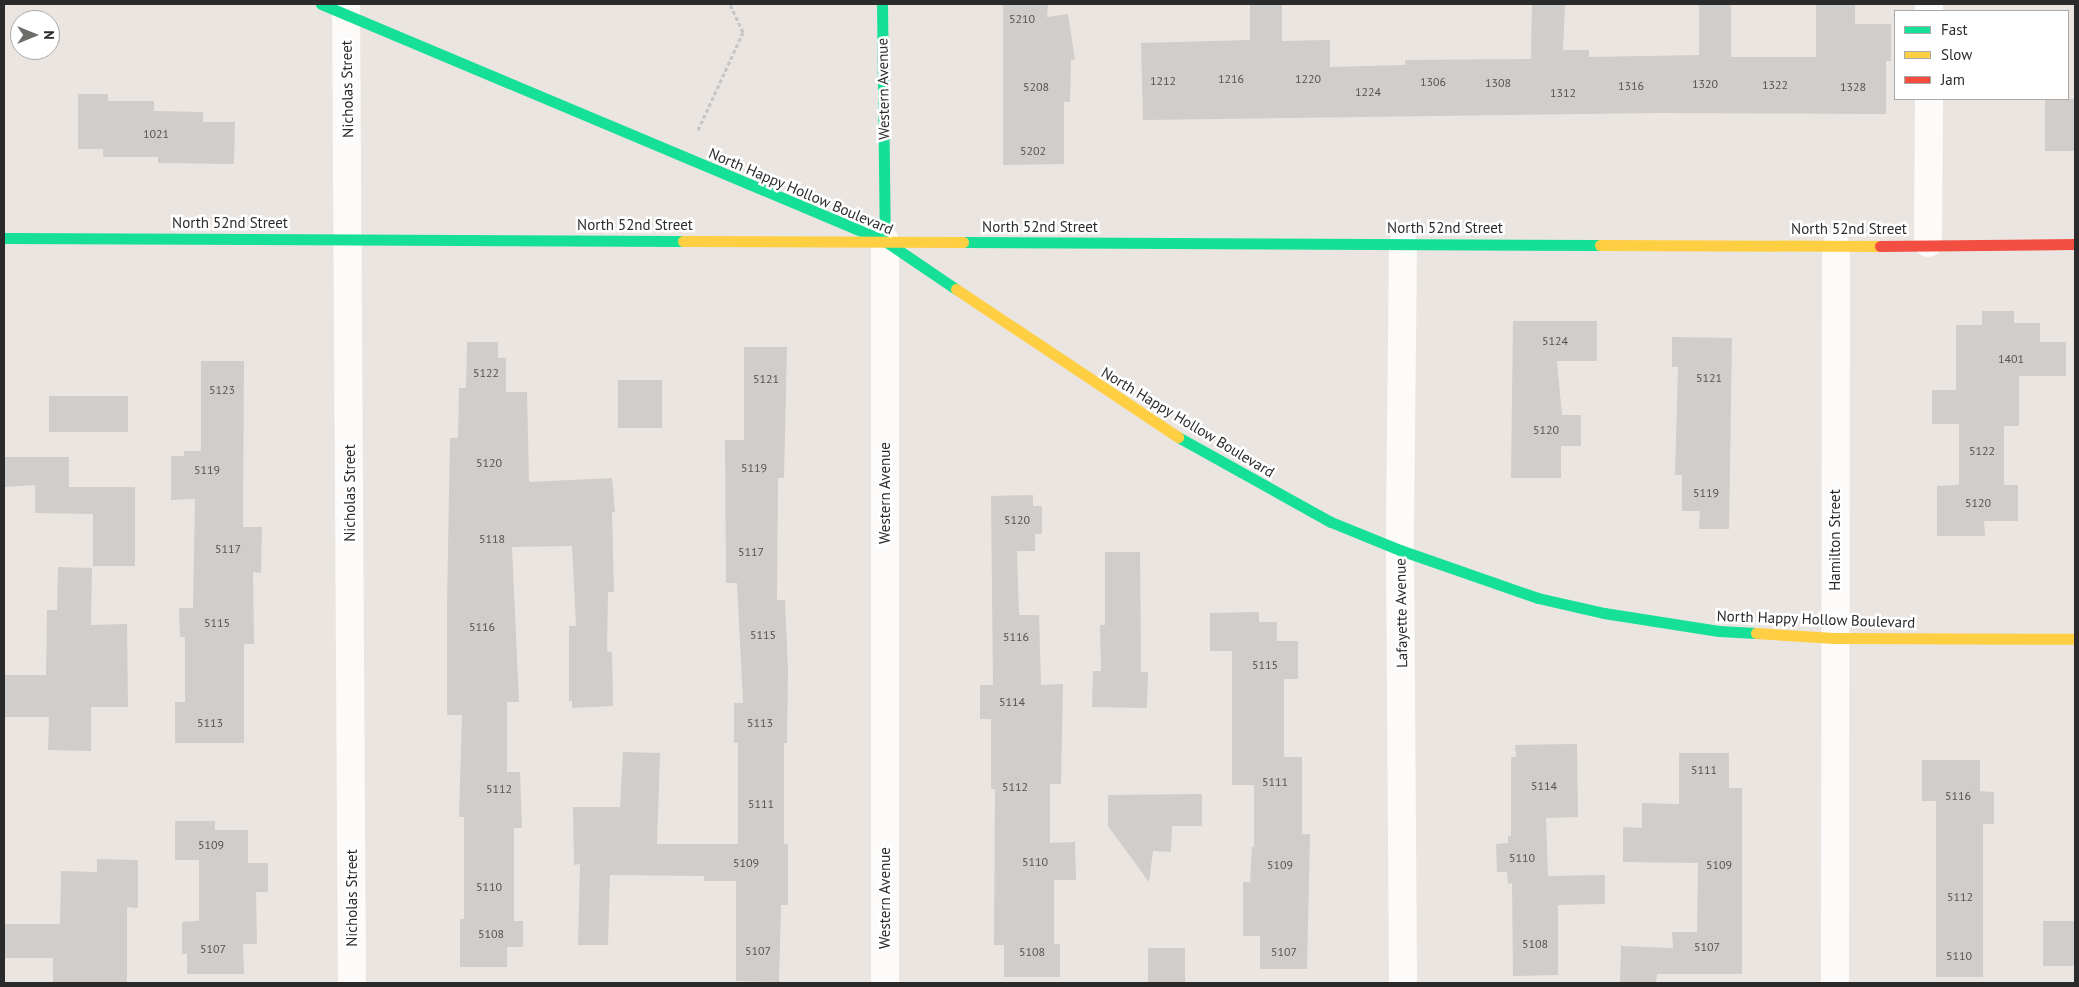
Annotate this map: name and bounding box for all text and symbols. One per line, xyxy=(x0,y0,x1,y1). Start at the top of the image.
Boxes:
north arrow xyxy=(10,10,60,60)
legend xyxy=(1894,10,2069,100)
house number: 5210 xyxy=(1009,12,1035,26)
text: Fast xyxy=(1941,20,1968,39)
text: N xyxy=(40,30,58,40)
street label: Western Avenue xyxy=(873,38,893,140)
street label: Nicholas Street xyxy=(337,40,357,138)
text: Slow xyxy=(1941,45,1972,64)
text: Jam xyxy=(1941,70,1965,89)
house number: 1216 xyxy=(1218,72,1244,86)
house number: 1220 xyxy=(1295,72,1321,86)
house number: 1212 xyxy=(1150,74,1176,88)
house number: 1306 xyxy=(1420,75,1446,89)
house number: 1308 xyxy=(1485,76,1511,90)
house number: 1320 xyxy=(1692,77,1718,91)
house number: 1322 xyxy=(1762,78,1788,92)
house number: 1316 xyxy=(1618,79,1644,93)
house number: 5208 xyxy=(1023,80,1049,94)
house number: 1328 xyxy=(1840,80,1866,94)
house number: 1224 xyxy=(1355,85,1381,99)
house number: 1312 xyxy=(1550,86,1576,100)
house number: 1021 xyxy=(143,127,169,141)
street label: North Happy Hollow Boulevard xyxy=(706,144,896,238)
house number: 5202 xyxy=(1020,144,1046,158)
street label: North 52nd Street xyxy=(172,214,288,232)
street label: North 52nd Street xyxy=(577,216,693,234)
street label: North 52nd Street xyxy=(982,218,1098,236)
street label: North 52nd Street xyxy=(1387,219,1503,237)
street label: North 52nd Street xyxy=(1791,220,1907,238)
house number: 5124 xyxy=(1542,334,1568,348)
house number: 1401 xyxy=(1998,352,2024,366)
street label: North Happy Hollow Boulevard xyxy=(1098,363,1278,481)
house number: 5122 xyxy=(473,366,499,380)
house number: 5121 xyxy=(1696,371,1722,385)
house number: 5121 xyxy=(753,372,779,386)
house number: 5123 xyxy=(209,383,235,397)
house number: 5120 xyxy=(1533,423,1559,437)
street label: Western Avenue xyxy=(876,442,894,544)
street label: Nicholas Street xyxy=(341,444,359,542)
house number: 5122 xyxy=(1969,444,1995,458)
house number: 5120 xyxy=(476,456,502,470)
house number: 5119 xyxy=(741,461,767,475)
house number: 5119 xyxy=(194,463,220,477)
house number: 5119 xyxy=(1693,486,1719,500)
street label: Hamilton Street xyxy=(1826,489,1844,591)
house number: 5120 xyxy=(1965,496,1991,510)
house number: 5120 xyxy=(1004,513,1030,527)
house number: 5118 xyxy=(479,532,505,546)
house number: 5117 xyxy=(215,542,241,556)
house number: 5117 xyxy=(738,545,764,559)
street label: Lafayette Avenue xyxy=(1391,558,1411,668)
street label: North Happy Hollow Boulevard xyxy=(1716,607,1916,631)
house number: 5115 xyxy=(204,616,230,630)
house number: 5116 xyxy=(469,620,495,634)
house number: 5115 xyxy=(750,628,776,642)
house number: 5116 xyxy=(1003,630,1029,644)
house number: 5115 xyxy=(1252,658,1278,672)
house number: 5114 xyxy=(999,695,1025,709)
house number: 5113 xyxy=(197,716,223,730)
house number: 5113 xyxy=(747,716,773,730)
house number: 5111 xyxy=(1691,763,1717,777)
house number: 5111 xyxy=(1262,775,1288,789)
house number: 5114 xyxy=(1531,779,1557,793)
house number: 5112 xyxy=(1002,780,1028,794)
house number: 5112 xyxy=(486,782,512,796)
house number: 5116 xyxy=(1945,789,1971,803)
house number: 5111 xyxy=(748,797,774,811)
house number: 5109 xyxy=(198,838,224,852)
street label: Western Avenue xyxy=(876,847,894,949)
street label: Nicholas Street xyxy=(343,849,361,947)
house number: 5110 xyxy=(1509,851,1535,865)
house number: 5110 xyxy=(1022,855,1048,869)
house number: 5109 xyxy=(733,856,759,870)
house number: 5109 xyxy=(1267,858,1293,872)
house number: 5109 xyxy=(1706,858,1732,872)
house number: 5110 xyxy=(476,880,502,894)
house number: 5112 xyxy=(1947,890,1973,904)
house number: 5108 xyxy=(478,927,504,941)
house number: 5108 xyxy=(1522,937,1548,951)
house number: 5107 xyxy=(1694,940,1720,954)
house number: 5107 xyxy=(200,942,226,956)
house number: 5107 xyxy=(745,944,771,958)
house number: 5108 xyxy=(1019,945,1045,959)
house number: 5107 xyxy=(1271,945,1297,959)
house number: 5110 xyxy=(1946,949,1972,963)

